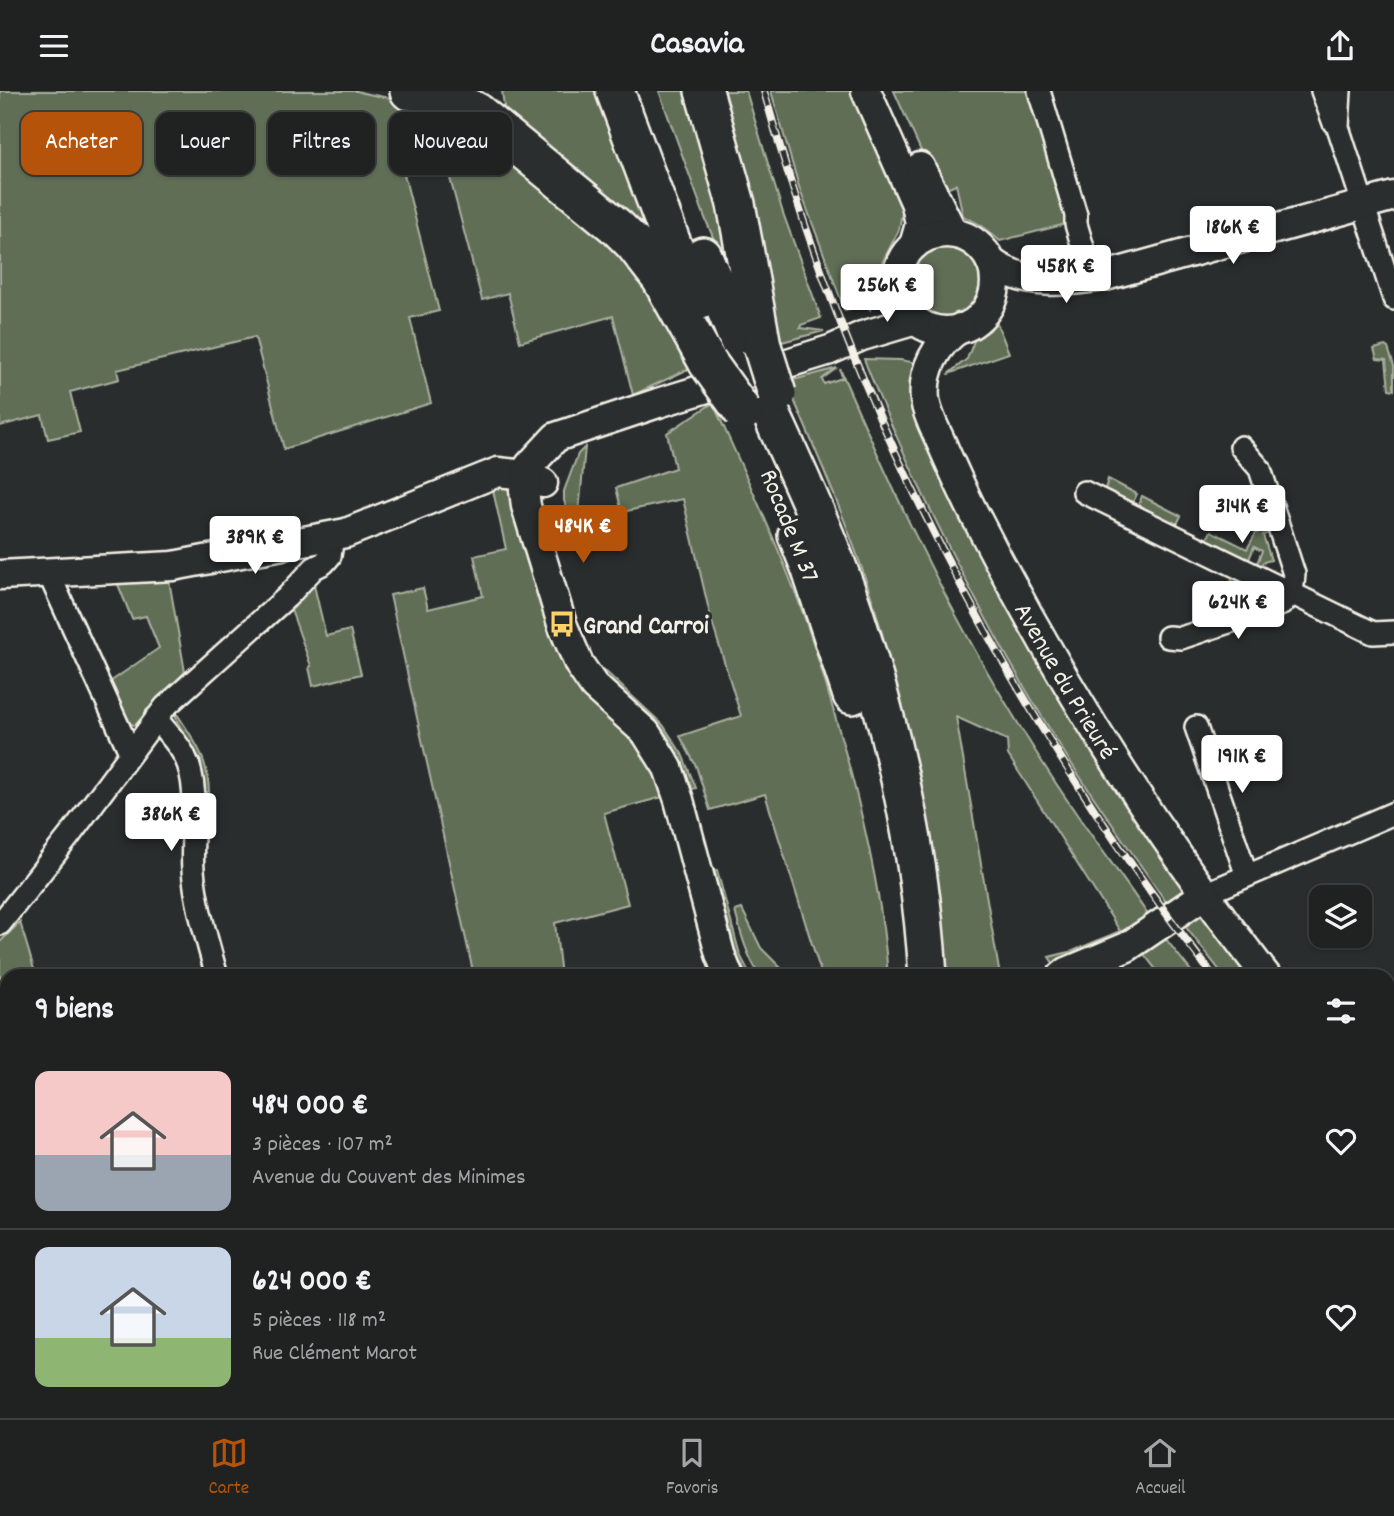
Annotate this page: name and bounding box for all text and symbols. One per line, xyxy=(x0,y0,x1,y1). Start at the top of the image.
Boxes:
text: Casavia xyxy=(650,23,744,69)
icon: menu xyxy=(35,27,73,65)
icon: share xyxy=(1321,27,1359,65)
chip: Acheter xyxy=(21,112,142,175)
chip: Louer xyxy=(156,112,254,175)
chip: Filtres xyxy=(268,112,375,175)
chip: Nouveau xyxy=(389,112,512,175)
pin: 186K € xyxy=(1176,207,1290,266)
text: 186K € xyxy=(1206,212,1260,245)
pin: 458K € xyxy=(1009,245,1123,305)
text: 458K € xyxy=(1037,251,1095,284)
pin: 256K € xyxy=(830,265,944,324)
text: 256K € xyxy=(857,270,917,303)
street label: Rocade M 37 xyxy=(748,464,827,589)
pin: 314K € xyxy=(1185,485,1299,545)
text: 314K € xyxy=(1215,491,1269,524)
pin: 484K € xyxy=(526,505,640,565)
text: 484K € xyxy=(554,511,612,544)
pin: 389K € xyxy=(198,517,312,576)
text: 389K € xyxy=(226,522,284,555)
pin: 624K € xyxy=(1181,581,1295,641)
text: 624K € xyxy=(1208,587,1268,620)
street label: Avenue du Prieuré xyxy=(1003,597,1125,768)
bus stop icon: Grand Carroi xyxy=(547,609,577,639)
place label: Grand Carroi xyxy=(583,609,709,646)
pin: 191K € xyxy=(1185,735,1299,795)
text: 191K € xyxy=(1217,741,1267,774)
pin: 386K € xyxy=(114,793,228,853)
text: 386K € xyxy=(141,799,201,832)
map controls xyxy=(1309,885,1372,948)
button: layers xyxy=(1309,885,1372,948)
text: 9 biens xyxy=(35,990,114,1033)
icon: filters xyxy=(1322,992,1360,1030)
text: 484 000 € xyxy=(252,1086,368,1129)
icon: home xyxy=(91,1099,175,1183)
icon: heart xyxy=(1322,1122,1360,1160)
text: 3 pièces · 107 m² xyxy=(252,1129,393,1162)
text: Avenue du Couvent des Minimes xyxy=(252,1162,526,1195)
text: 624 000 € xyxy=(252,1262,372,1305)
icon: home xyxy=(91,1275,175,1359)
icon: heart xyxy=(1322,1298,1360,1336)
text: 5 pièces · 118 m² xyxy=(252,1305,386,1338)
text: Rue Clément Marot xyxy=(252,1338,417,1371)
tab: Carte xyxy=(208,1434,249,1503)
tab: Favoris xyxy=(666,1434,718,1503)
tab: Accueil xyxy=(1135,1434,1186,1503)

